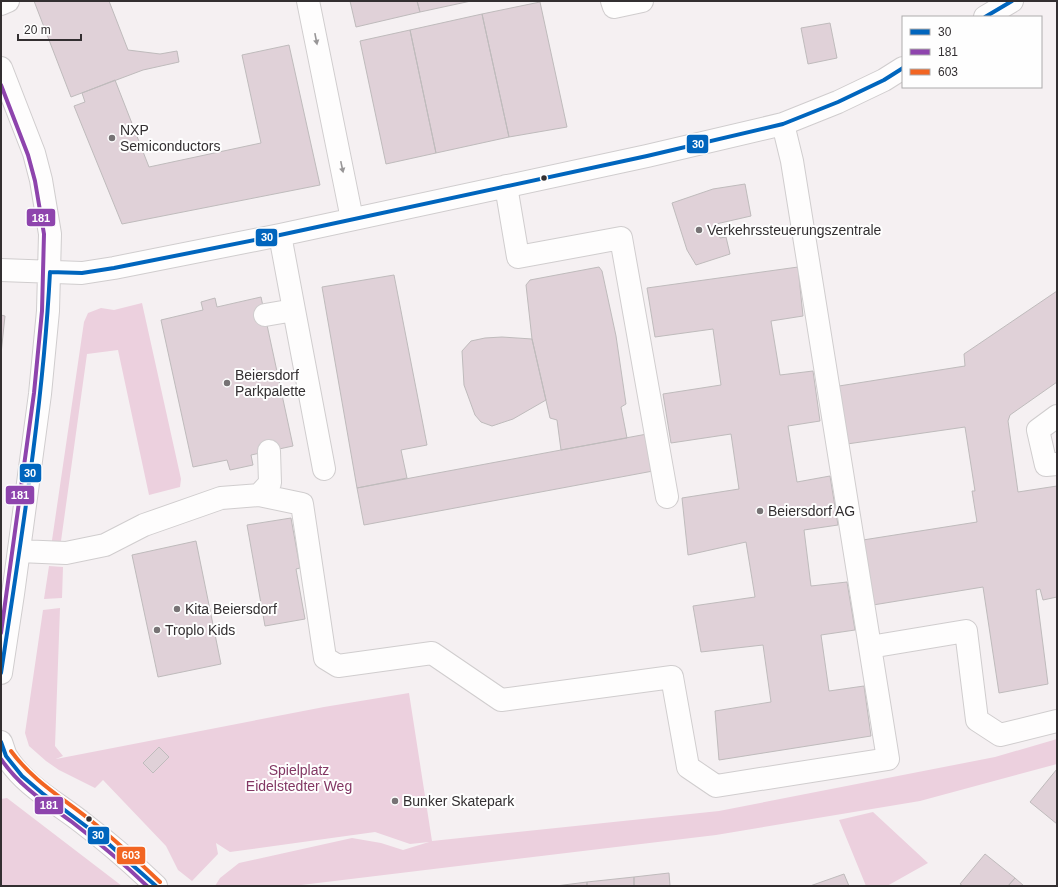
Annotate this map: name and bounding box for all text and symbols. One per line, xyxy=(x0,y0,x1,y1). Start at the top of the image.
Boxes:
scale bar xyxy=(18,16,81,42)
legend xyxy=(902,16,1042,88)
text: 20 m xyxy=(24,23,51,37)
text: 30 xyxy=(938,25,952,39)
one-way arrow xyxy=(313,33,319,45)
text: 181 xyxy=(938,45,958,59)
text: 603 xyxy=(938,65,958,79)
place label: NXP Semiconductors xyxy=(120,122,220,154)
marker: NXP Semiconductors xyxy=(107,133,117,143)
line badge: 30 xyxy=(686,134,709,154)
text: 30 xyxy=(692,138,704,150)
one-way arrow xyxy=(339,160,345,173)
unlabelled marker xyxy=(539,173,549,183)
line badge: 181 xyxy=(26,208,56,227)
text: 181 xyxy=(32,212,50,224)
place label: Verkehrssteuerungszentrale xyxy=(707,222,882,238)
marker: Verkehrssteuerungszentrale xyxy=(694,225,704,235)
line badge: 30 xyxy=(255,228,278,247)
text: 30 xyxy=(261,231,273,243)
place label: Beiersdorf Parkpalette xyxy=(235,367,306,399)
marker: Beiersdorf Parkpalette xyxy=(222,378,232,388)
line badge: 30 xyxy=(19,463,42,483)
text: 30 xyxy=(24,467,36,479)
line badge: 181 xyxy=(5,485,35,505)
text: 181 xyxy=(11,489,29,501)
place label: Beiersdorf AG xyxy=(768,503,855,519)
marker: Beiersdorf AG xyxy=(755,506,765,516)
place label: Kita Beiersdorf xyxy=(185,601,277,617)
marker: Kita Beiersdorf xyxy=(172,604,182,614)
place label: Troplo Kids xyxy=(165,622,235,638)
marker: Troplo Kids xyxy=(152,625,162,635)
park label: Spielplatz Eidelstedter Weg xyxy=(246,762,352,794)
place label: Bunker Skatepark xyxy=(403,793,515,809)
line badge: 181 xyxy=(34,796,64,815)
marker: Bunker Skatepark xyxy=(390,796,400,806)
text: 181 xyxy=(40,799,58,811)
unlabelled marker xyxy=(84,814,94,824)
line badge: 30 xyxy=(87,826,110,845)
text: 30 xyxy=(92,829,104,841)
line badge: 603 xyxy=(116,846,146,865)
text: 603 xyxy=(122,849,140,861)

